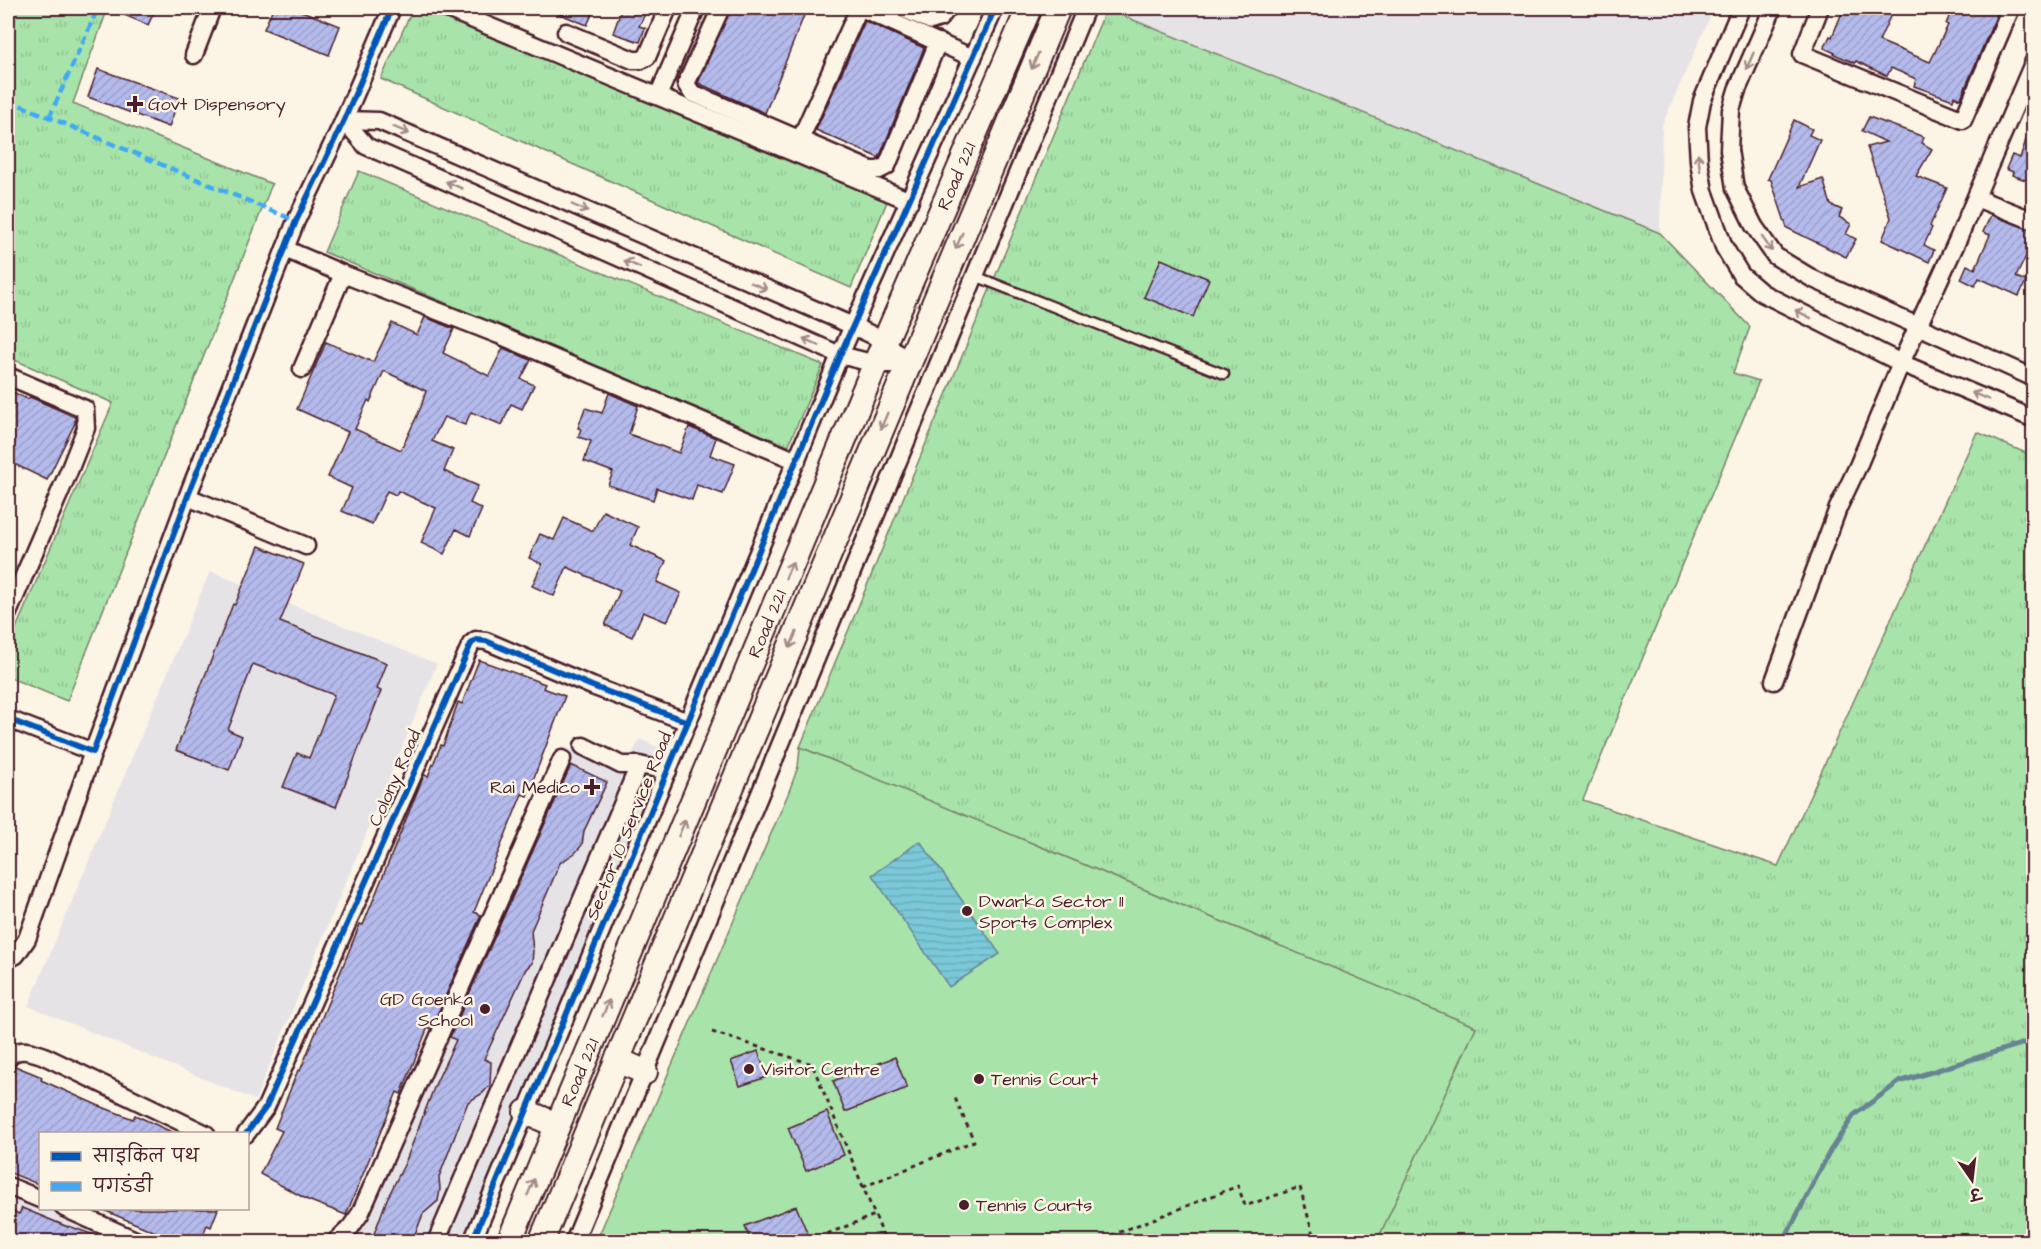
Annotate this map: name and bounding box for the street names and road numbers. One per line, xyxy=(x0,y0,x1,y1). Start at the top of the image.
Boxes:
street label: Road 221 xyxy=(931,138,982,214)
street label: Road 221 xyxy=(742,586,792,662)
street label: Colony Road xyxy=(363,726,428,831)
street label: Sector 10 Service Road xyxy=(580,728,678,924)
street label: Road 221 xyxy=(555,1034,605,1110)

